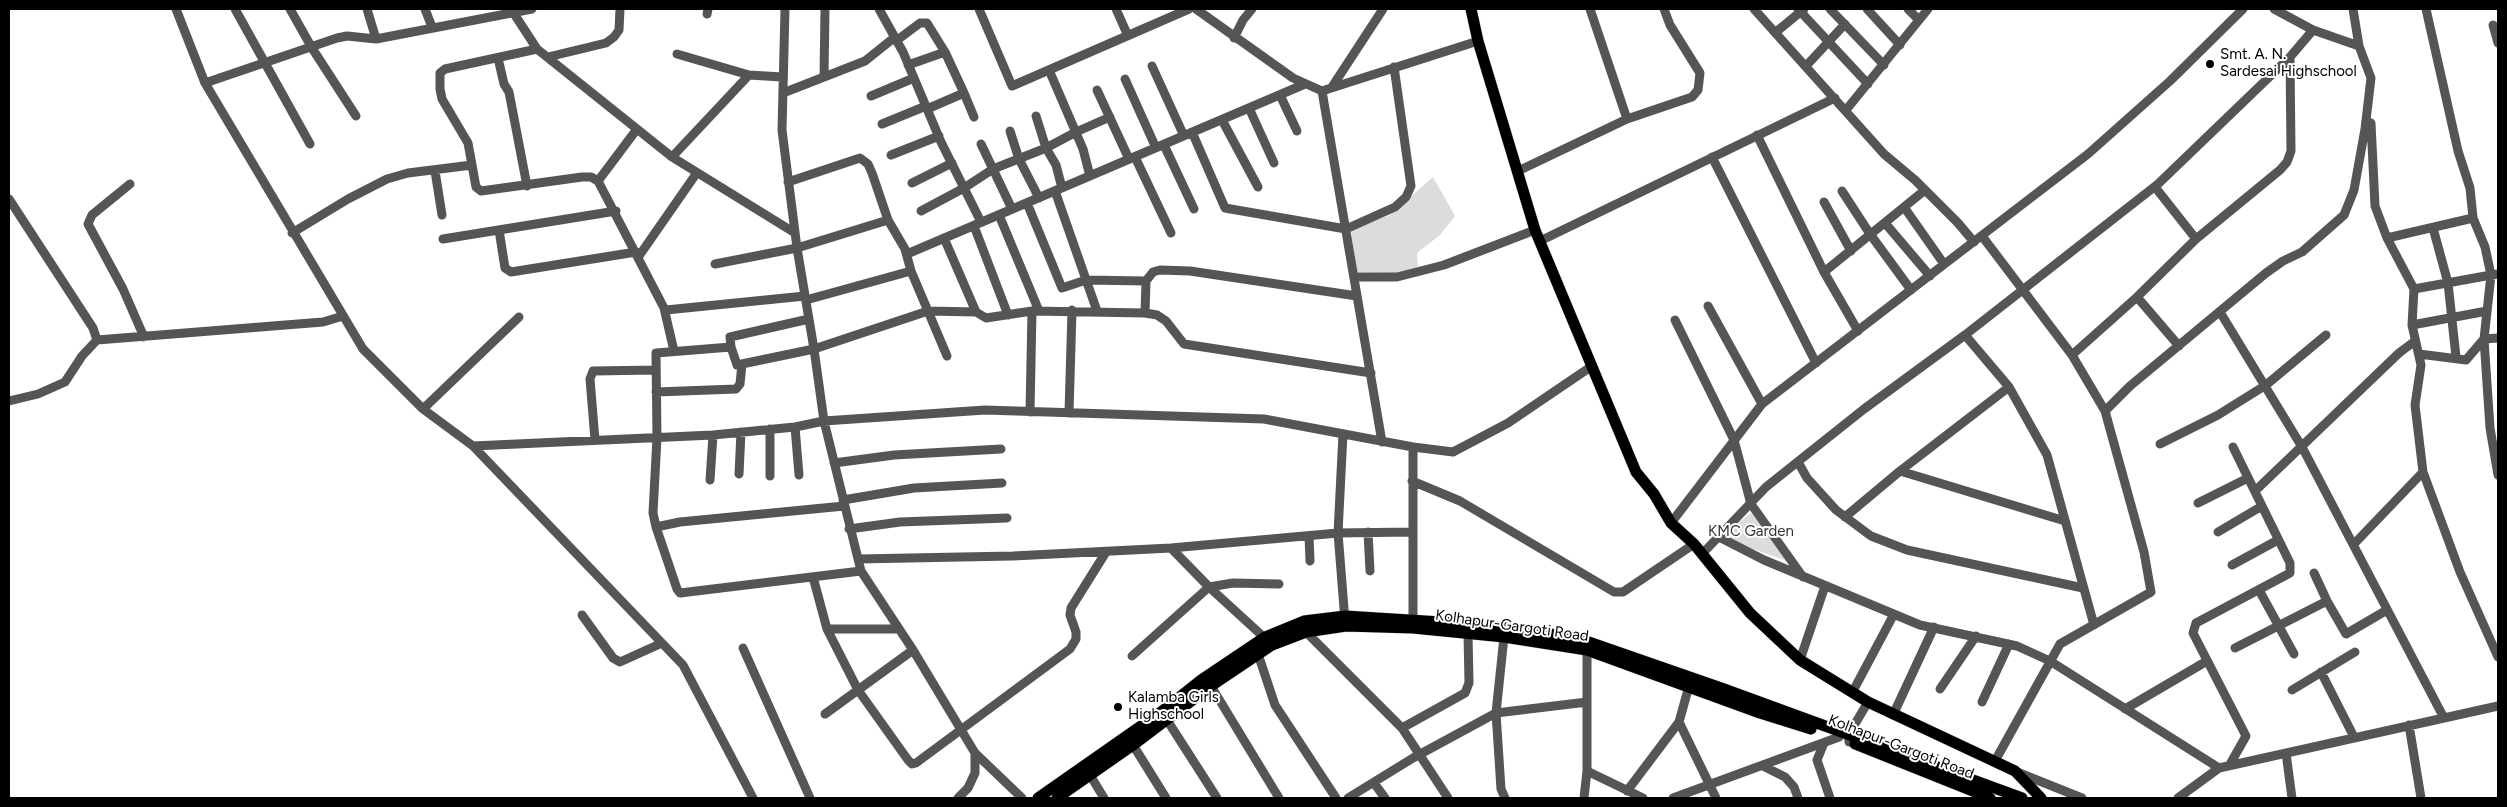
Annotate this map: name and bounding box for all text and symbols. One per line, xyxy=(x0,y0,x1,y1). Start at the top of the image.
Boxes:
place label: Smt. A. N. Sardesai Highschool xyxy=(2220,46,2357,81)
marker: Smt. A. N. Sardesai Highschool xyxy=(2204,58,2216,70)
park label: KMC Garden xyxy=(1708,523,1794,541)
street label: Kolhapur-Gargoti Road xyxy=(1434,606,1590,646)
place label: Kalamba Girls Highschool xyxy=(1128,689,1219,724)
marker: Kalamba Girls Highschool xyxy=(1112,701,1124,713)
street label: Kolhapur-Gargoti Road xyxy=(1826,711,1976,783)

